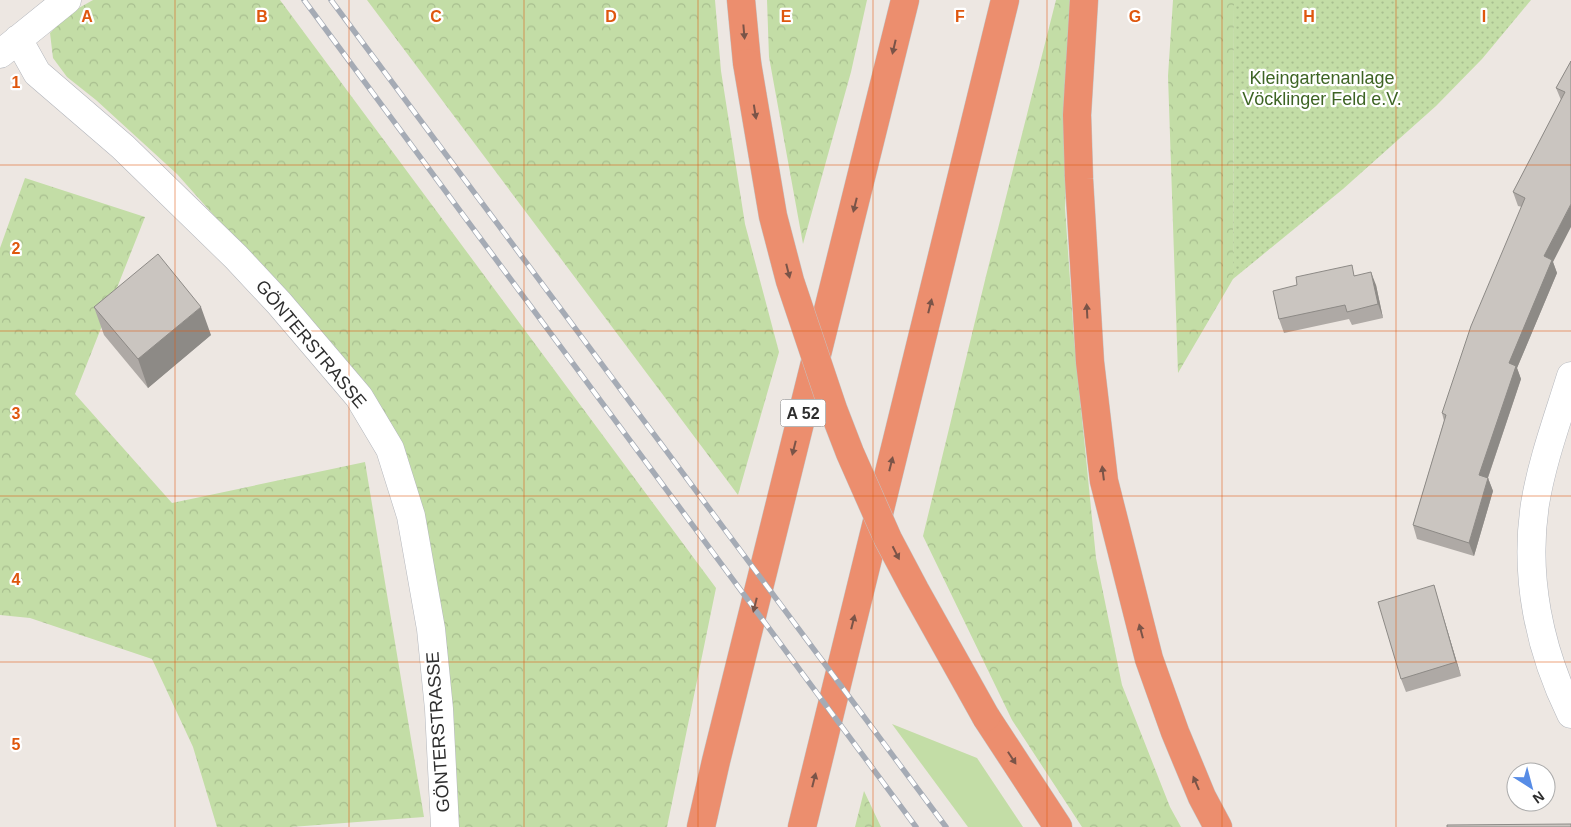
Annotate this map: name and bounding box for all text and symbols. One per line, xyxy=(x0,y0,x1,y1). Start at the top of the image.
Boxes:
text: A xyxy=(81,8,93,25)
text: B xyxy=(256,8,268,25)
text: C xyxy=(430,8,442,25)
text: D xyxy=(605,8,617,25)
text: E xyxy=(781,8,792,25)
text: F xyxy=(955,8,965,25)
text: G xyxy=(1129,8,1141,25)
text: H xyxy=(1303,8,1315,25)
text: I xyxy=(1482,8,1486,25)
one-way arrow xyxy=(740,24,748,40)
one-way arrow xyxy=(890,40,898,55)
park label: Kleingartenanlage Vöcklinger Feld e.V. xyxy=(1242,68,1402,109)
text: 1 xyxy=(12,74,21,91)
one-way arrow xyxy=(751,104,759,120)
one-way arrow xyxy=(851,198,859,213)
text: 2 xyxy=(12,240,21,257)
one-way arrow xyxy=(784,263,792,278)
street label: GÖNTERSTRASSE xyxy=(252,276,370,412)
one-way arrow xyxy=(926,299,934,314)
one-way arrow xyxy=(1083,303,1091,319)
road number: A 52 xyxy=(780,399,826,426)
text: 3 xyxy=(12,405,21,422)
one-way arrow xyxy=(790,440,798,455)
one-way arrow xyxy=(887,456,895,471)
one-way arrow xyxy=(1099,464,1107,480)
one-way arrow xyxy=(892,545,900,560)
text: 4 xyxy=(12,571,21,588)
one-way arrow xyxy=(751,598,759,613)
one-way arrow xyxy=(849,614,857,629)
one-way arrow xyxy=(1137,623,1145,638)
street label: GÖNTERSTRASSE xyxy=(422,651,454,813)
text: 5 xyxy=(12,736,21,753)
one-way arrow xyxy=(1007,751,1017,765)
north arrow xyxy=(1506,762,1556,812)
one-way arrow xyxy=(810,772,818,787)
one-way arrow xyxy=(1192,776,1200,790)
text: N xyxy=(1530,788,1547,807)

